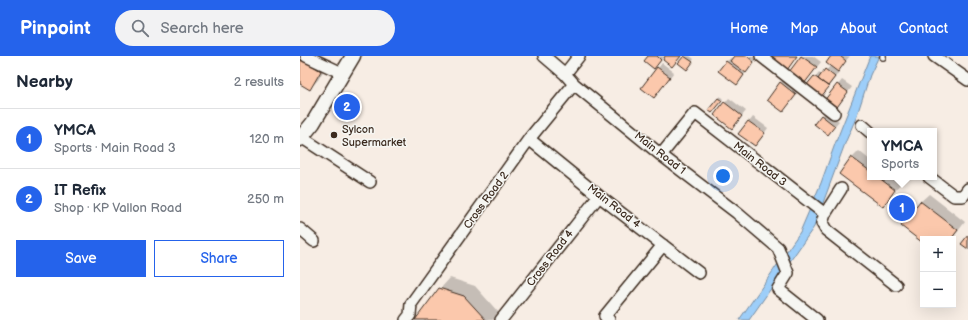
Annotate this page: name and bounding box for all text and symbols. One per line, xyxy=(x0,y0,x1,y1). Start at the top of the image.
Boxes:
search box xyxy=(115,10,395,46)
text: Pinpoint xyxy=(20,17,91,40)
icon: search xyxy=(129,17,151,39)
text: Search here xyxy=(161,19,244,38)
text: Home xyxy=(730,20,768,37)
text: Map xyxy=(790,20,818,37)
text: About xyxy=(840,20,877,37)
text: Contact xyxy=(899,20,948,37)
text: Nearby xyxy=(16,72,73,92)
text: 2 results xyxy=(234,74,284,90)
pin: 2 xyxy=(334,92,360,122)
text: YMCA xyxy=(54,121,96,140)
place label: Sylcon Supermarket xyxy=(342,123,407,149)
popup xyxy=(867,128,937,180)
street label: Main Road 1 xyxy=(632,129,688,177)
marker: Sylcon Supermarket xyxy=(329,130,339,140)
text: 1 xyxy=(26,131,32,147)
text: 120 m xyxy=(249,131,284,147)
text: YMCA xyxy=(881,137,923,156)
street label: Main Road 3 xyxy=(731,139,789,189)
text: Sports · Main Road 3 xyxy=(54,140,176,156)
text: Sports xyxy=(881,156,919,172)
your location xyxy=(713,166,733,186)
street label: Cross Road 2 xyxy=(461,168,511,231)
text: IT Refix xyxy=(54,181,106,200)
street label: Main Road 4 xyxy=(585,181,643,231)
text: 2 xyxy=(25,191,33,207)
text: 250 m xyxy=(247,191,284,207)
pin: 1 xyxy=(889,193,915,223)
text: Shop · KP Vallon Road xyxy=(54,200,182,216)
street label: Cross Road 4 xyxy=(524,227,576,289)
map controls xyxy=(920,236,956,308)
button: + xyxy=(920,236,956,272)
button: Save xyxy=(16,240,146,277)
button: Share xyxy=(154,240,284,277)
button: − xyxy=(920,272,956,308)

